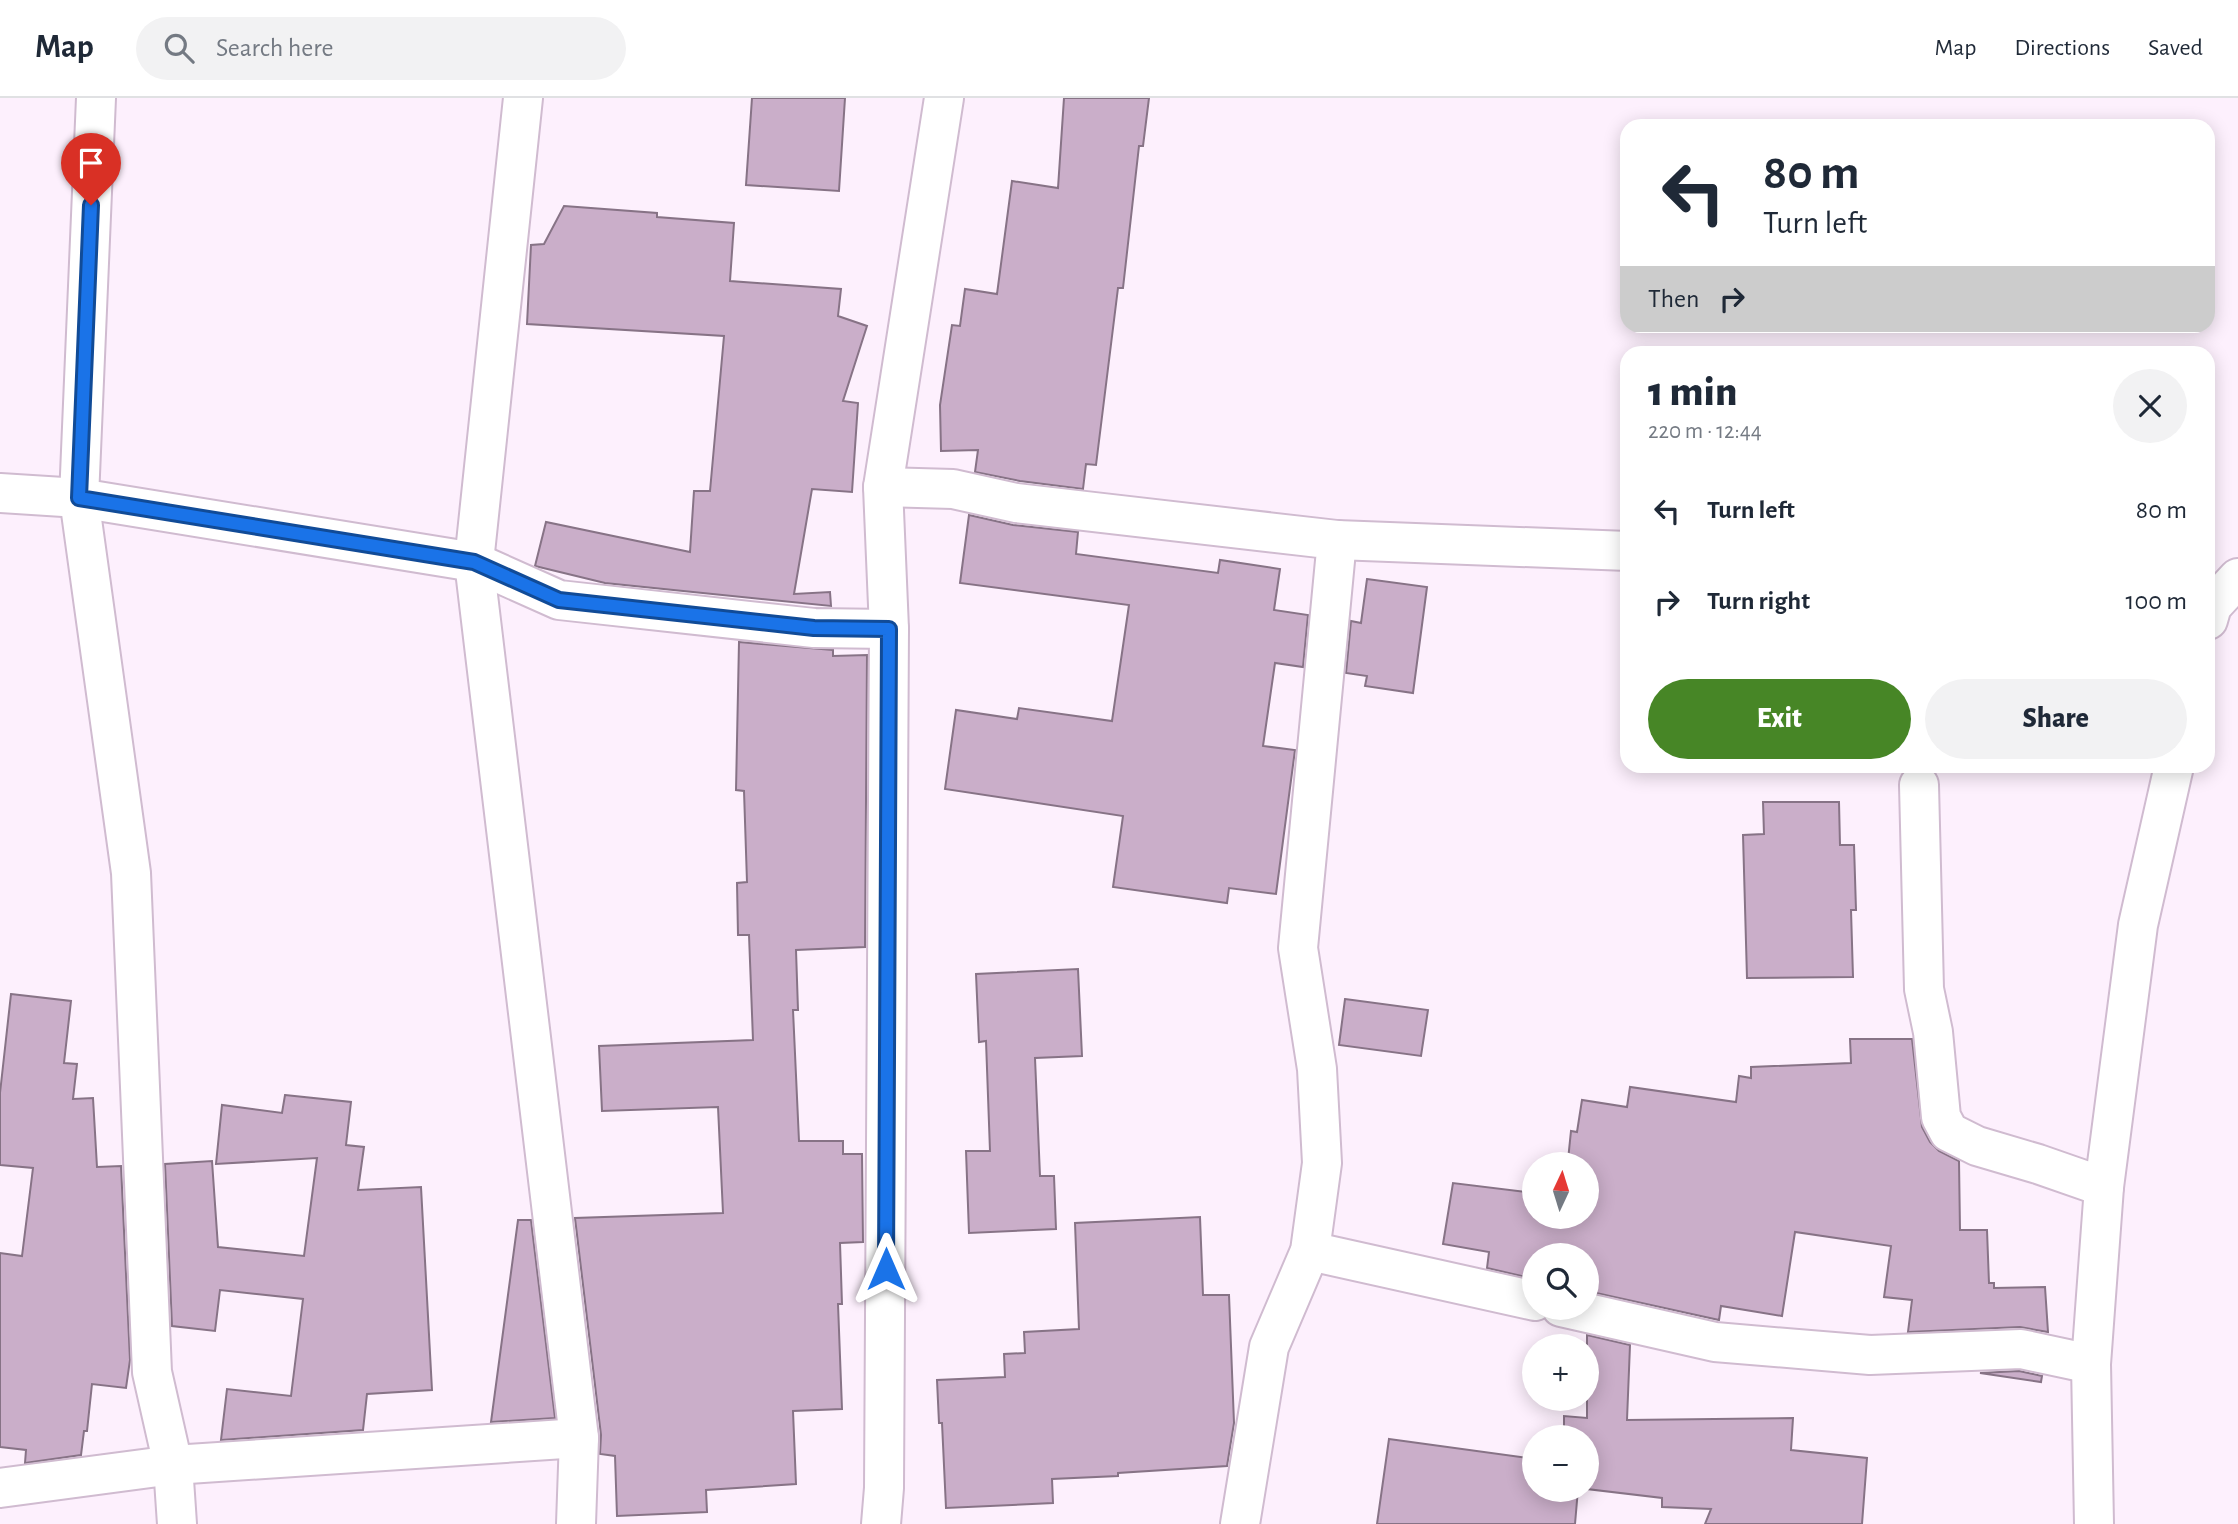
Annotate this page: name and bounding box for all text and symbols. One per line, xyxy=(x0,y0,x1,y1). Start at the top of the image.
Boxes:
search box xyxy=(136,17,626,80)
icon: search xyxy=(160,29,198,67)
text: Map xyxy=(35,31,94,64)
text: Search here xyxy=(216,35,334,61)
text: Map xyxy=(1934,36,1976,60)
text: Directions xyxy=(2014,36,2110,60)
text: Saved xyxy=(2148,36,2203,60)
pin xyxy=(61,133,121,205)
icon: arrive xyxy=(72,144,110,182)
icon: left xyxy=(1648,147,1739,238)
text: 80 m xyxy=(1763,149,1860,198)
text: Turn left xyxy=(1763,207,1867,239)
icon: right xyxy=(1713,280,1751,318)
text: Then xyxy=(1648,286,1699,312)
button: close xyxy=(2113,369,2187,443)
text: 1 min xyxy=(1648,371,1737,413)
text: 220 m · 12:44 xyxy=(1648,420,1762,443)
icon: left xyxy=(1648,492,1686,530)
text: Turn left xyxy=(1707,497,1795,523)
text: 80 m xyxy=(2136,497,2187,523)
icon: right xyxy=(1648,583,1686,621)
text: Turn right xyxy=(1707,588,1810,614)
text: 100 m xyxy=(2126,588,2187,614)
button: Exit xyxy=(1648,679,1911,759)
button: Share xyxy=(1925,679,2187,759)
north arrow xyxy=(1522,1152,1600,1228)
map controls xyxy=(1522,1152,1599,1502)
position arrow xyxy=(849,1232,923,1306)
button: search xyxy=(1522,1243,1599,1320)
button: + xyxy=(1522,1334,1599,1411)
button: − xyxy=(1522,1425,1599,1502)

